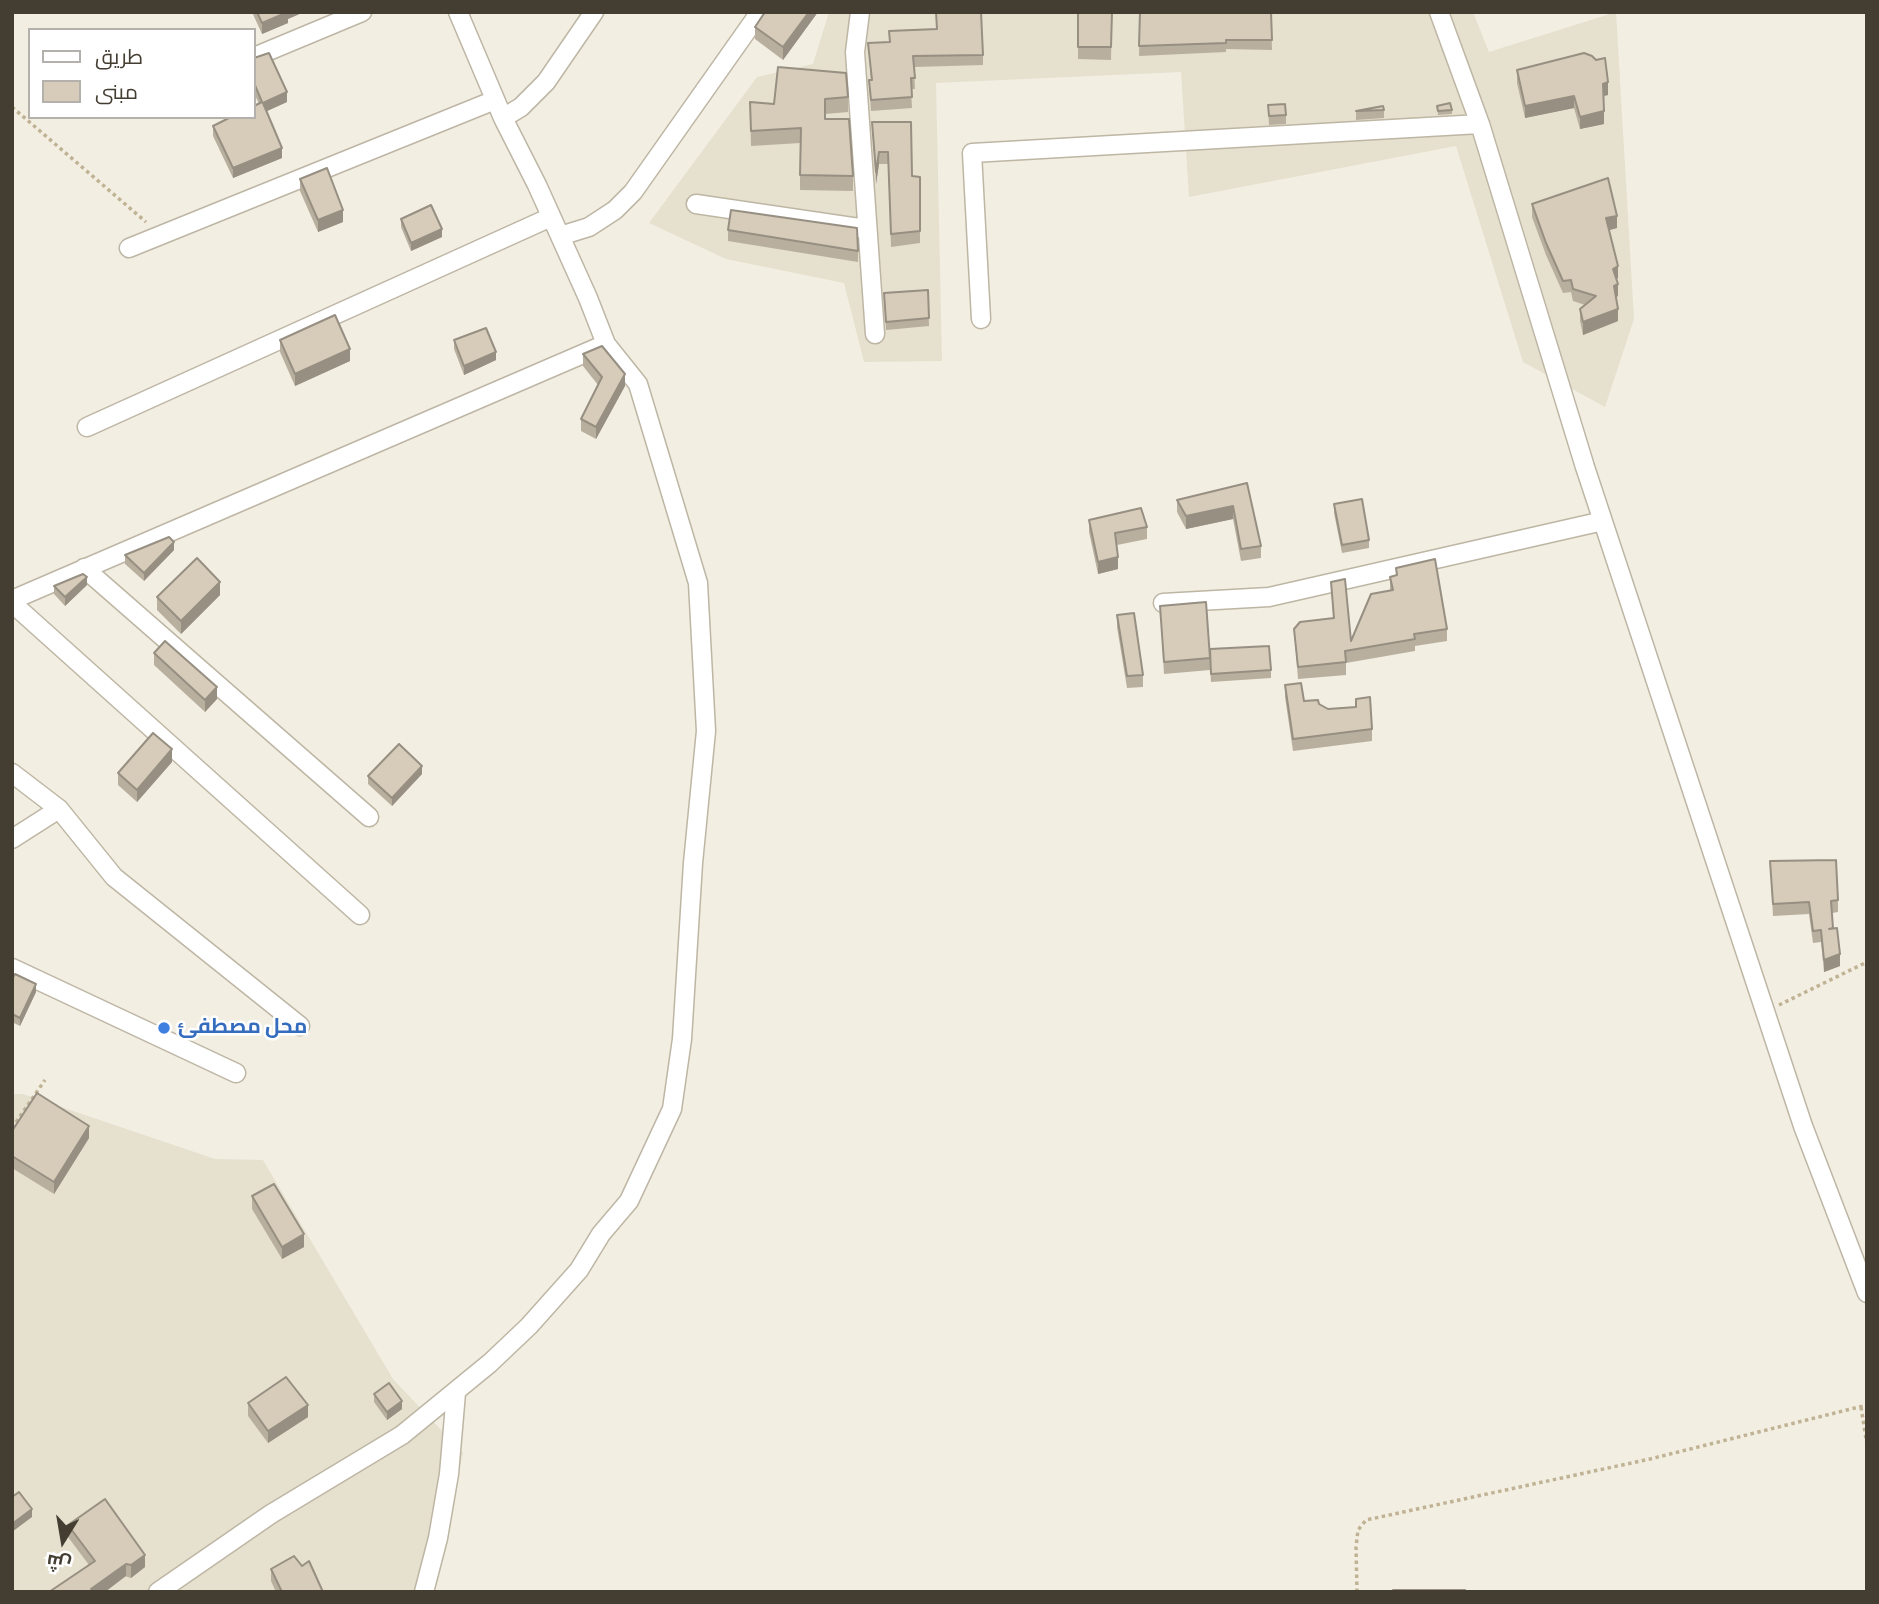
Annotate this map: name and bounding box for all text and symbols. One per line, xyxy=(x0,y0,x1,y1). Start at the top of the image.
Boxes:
legend xyxy=(28,28,256,119)
text: طريق xyxy=(95,42,143,72)
text: مبنى xyxy=(95,77,138,107)
place label: محل مصطفئ xyxy=(178,1015,307,1041)
marker: محل مصطفئ xyxy=(156,1020,172,1036)
north arrow xyxy=(28,1506,98,1576)
text: ش xyxy=(44,1547,73,1578)

